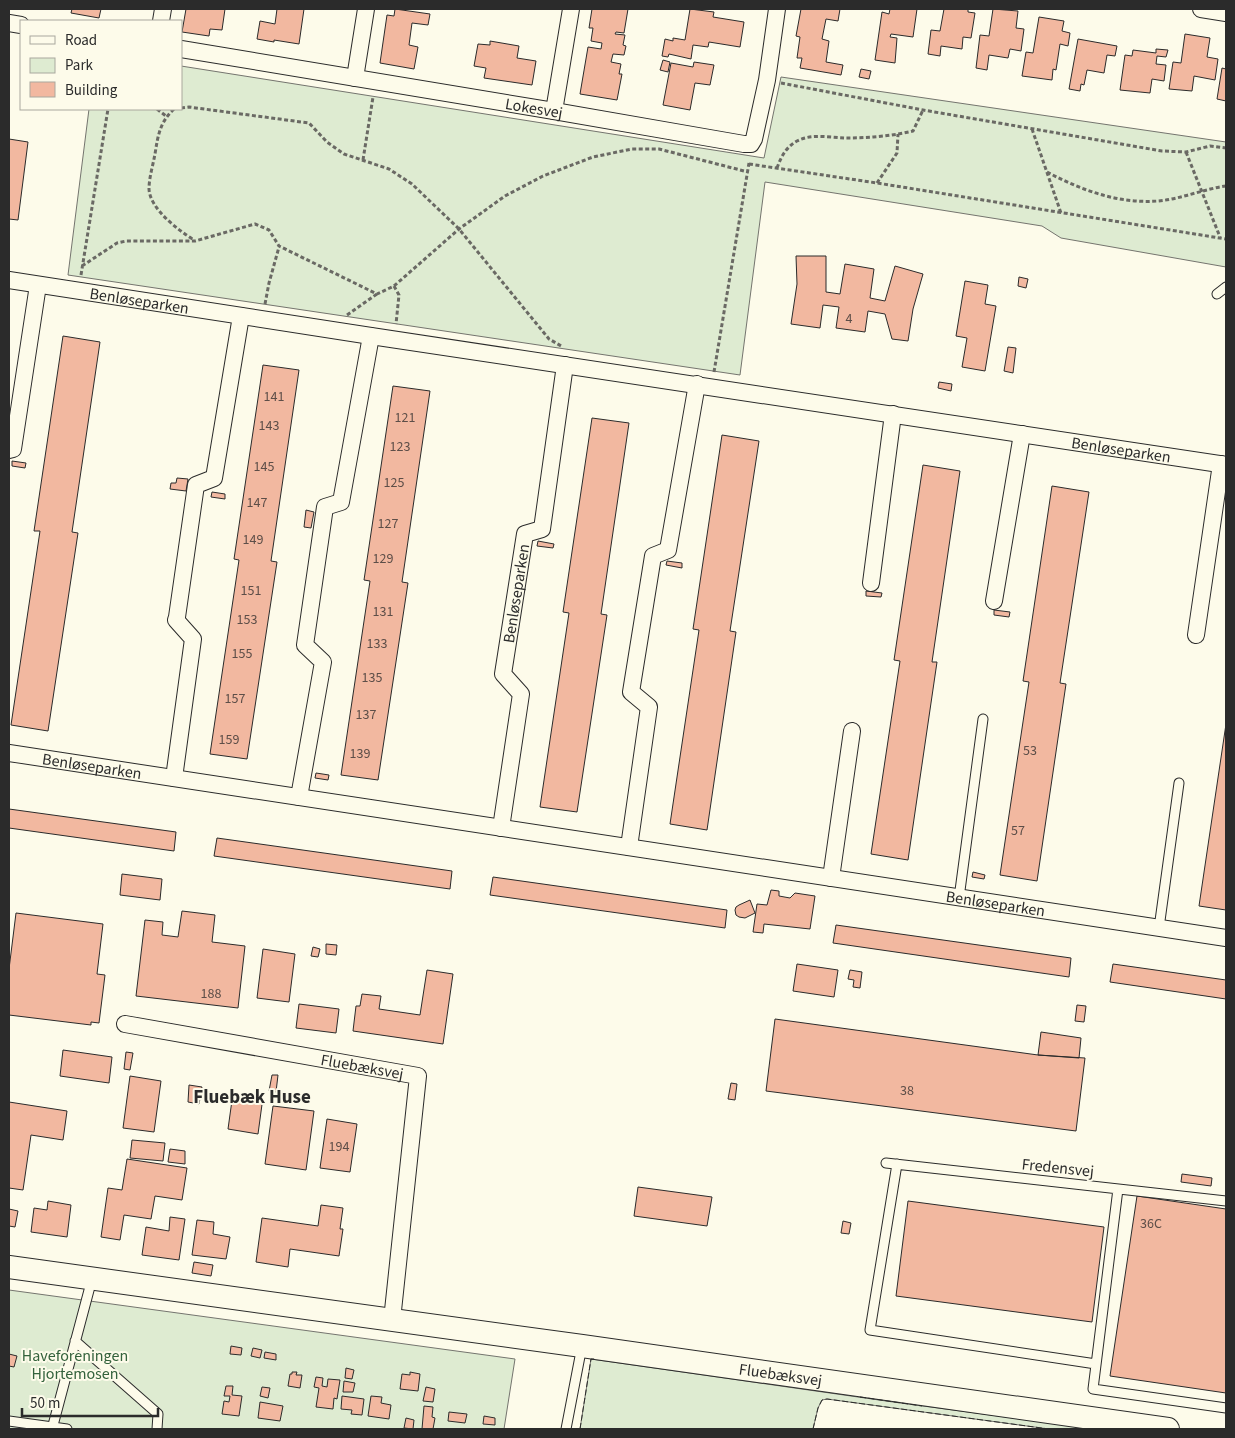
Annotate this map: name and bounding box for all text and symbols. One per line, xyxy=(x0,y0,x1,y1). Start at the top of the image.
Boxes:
legend xyxy=(20,20,182,110)
text: Road xyxy=(65,30,97,51)
text: Park xyxy=(65,55,94,76)
text: Building xyxy=(65,80,118,101)
street label: Lokesvej xyxy=(504,93,564,124)
street label: Benløseparken xyxy=(88,283,190,320)
house number: 4 xyxy=(846,309,853,329)
house number: 141 xyxy=(264,387,284,407)
house number: 121 xyxy=(395,408,415,428)
house number: 143 xyxy=(259,416,279,436)
street label: Benløseparken xyxy=(1070,432,1172,469)
house number: 123 xyxy=(390,437,410,457)
house number: 145 xyxy=(254,457,274,477)
house number: 125 xyxy=(384,473,404,493)
house number: 147 xyxy=(247,493,267,513)
house number: 127 xyxy=(378,514,398,534)
house number: 149 xyxy=(243,530,263,550)
street label: Benløseparken xyxy=(498,542,535,645)
house number: 129 xyxy=(373,549,393,569)
house number: 151 xyxy=(241,581,261,601)
house number: 131 xyxy=(373,602,393,622)
house number: 153 xyxy=(237,610,257,630)
house number: 133 xyxy=(367,634,387,654)
house number: 155 xyxy=(232,644,252,664)
house number: 135 xyxy=(362,668,382,688)
house number: 157 xyxy=(225,689,245,709)
house number: 137 xyxy=(356,705,376,725)
house number: 159 xyxy=(219,730,239,750)
house number: 53 xyxy=(1023,741,1037,761)
house number: 139 xyxy=(350,744,370,764)
street label: Benløseparken xyxy=(41,748,143,785)
house number: 57 xyxy=(1011,821,1025,841)
street label: Benløseparken xyxy=(944,886,1047,922)
house number: 188 xyxy=(201,984,221,1004)
street label: Fluebæksvej xyxy=(319,1049,405,1085)
house number: 38 xyxy=(900,1081,914,1101)
district label: Fluebæk Huse xyxy=(193,1084,311,1111)
house number: 194 xyxy=(329,1137,349,1157)
street label: Fredensvej xyxy=(1021,1153,1095,1183)
house number: 36C xyxy=(1140,1214,1162,1234)
park label: Haveforeningen Hjortemosen xyxy=(22,1345,128,1385)
street label: Fluebæksvej xyxy=(737,1358,823,1392)
scale bar xyxy=(22,1386,159,1418)
text: 50 m xyxy=(30,1393,60,1414)

